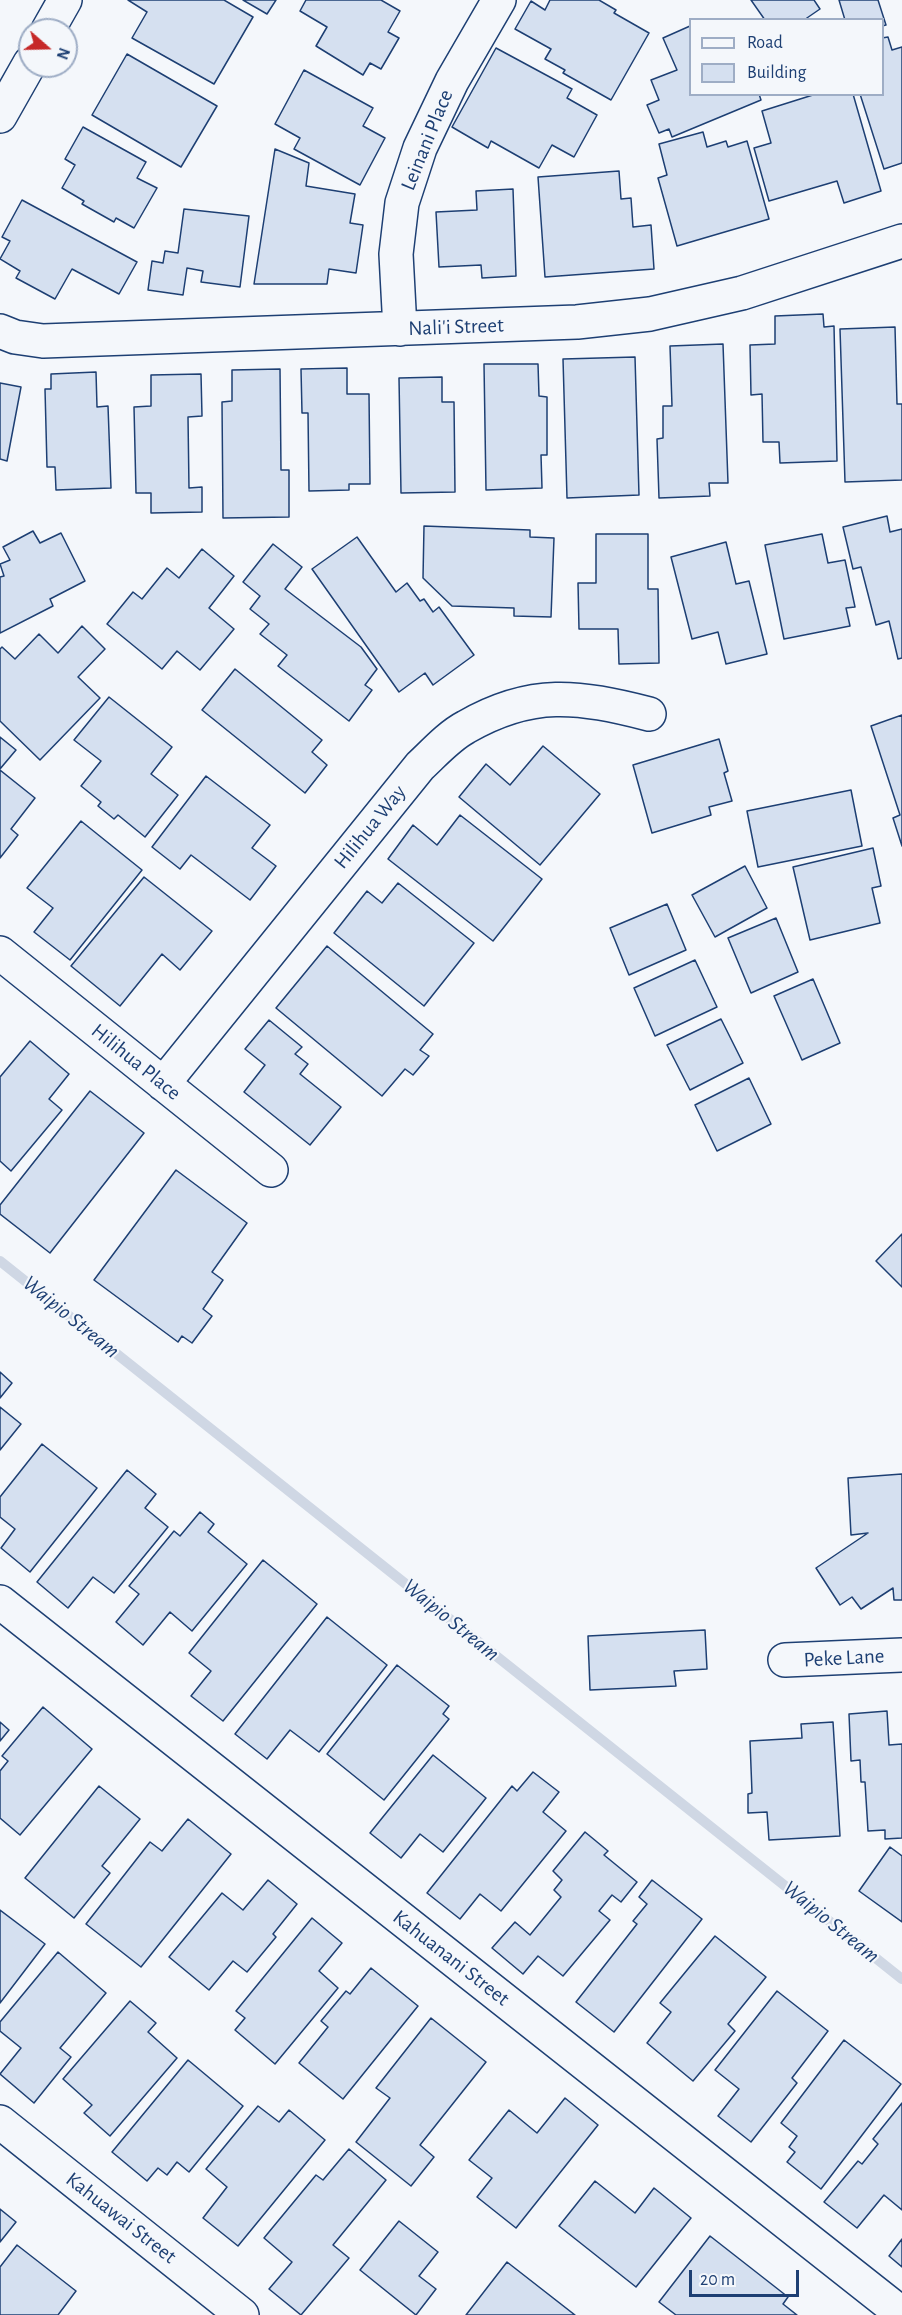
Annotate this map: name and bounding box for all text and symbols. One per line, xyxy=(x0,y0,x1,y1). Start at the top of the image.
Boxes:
north arrow xyxy=(18,18,78,78)
legend xyxy=(689,18,884,96)
text: Road xyxy=(747,34,783,52)
text: N xyxy=(54,46,72,61)
text: Building xyxy=(747,64,806,82)
street label: Leinani Place xyxy=(395,86,459,194)
street label: Nali'i Street xyxy=(408,313,504,341)
street label: Hilihua Way xyxy=(329,780,411,874)
street label: Hilihua Place xyxy=(86,1018,186,1106)
water label: Waipio Stream xyxy=(17,1270,125,1364)
water label: Waipio Stream xyxy=(397,1573,505,1667)
street label: Peke Lane xyxy=(803,1643,885,1673)
water label: Waipio Stream xyxy=(777,1875,885,1969)
street label: Kahuanani Street xyxy=(388,1905,514,2011)
street label: Kahuawai Street xyxy=(61,2167,181,2269)
scale bar xyxy=(692,2258,802,2296)
text: 20 m xyxy=(700,2271,735,2289)

